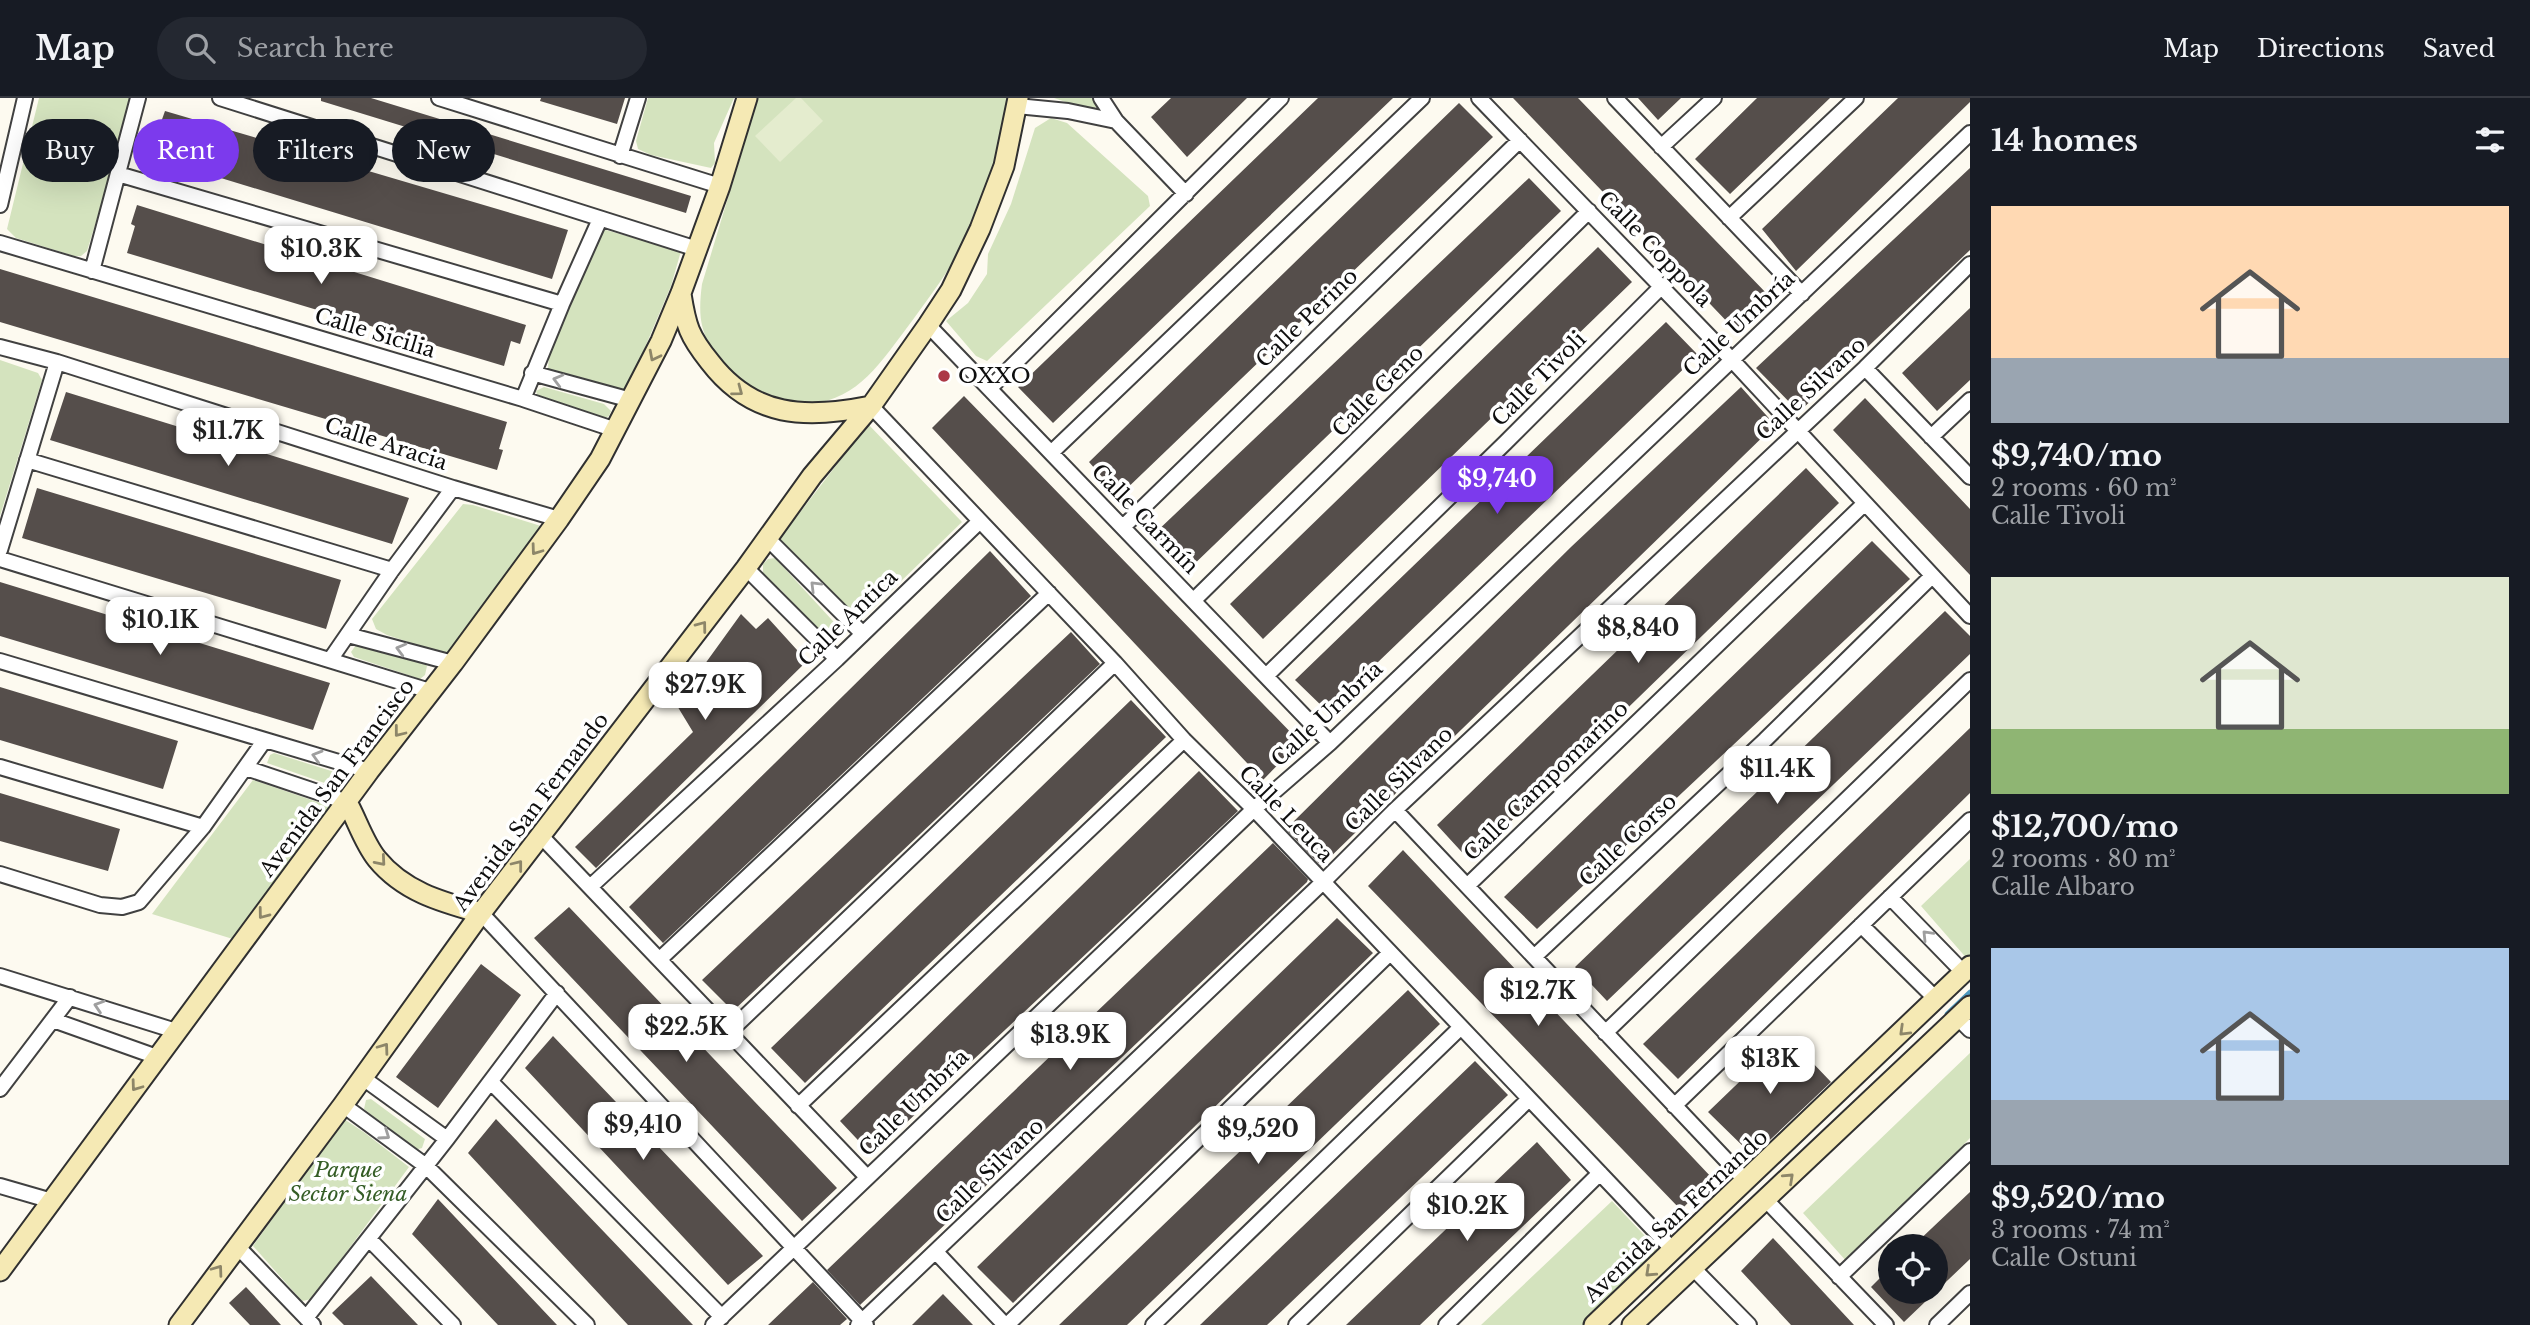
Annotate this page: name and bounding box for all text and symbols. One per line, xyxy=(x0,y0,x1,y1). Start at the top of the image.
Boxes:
search box xyxy=(157,17,647,80)
text: Map xyxy=(35,28,115,69)
icon: search xyxy=(181,29,219,67)
text: Search here xyxy=(237,32,394,64)
text: Map xyxy=(2163,34,2219,63)
text: Directions xyxy=(2257,34,2385,63)
text: Saved xyxy=(2423,34,2495,63)
chip: Buy xyxy=(21,119,119,182)
chip: Rent xyxy=(133,119,239,182)
chip: Filters xyxy=(253,119,378,182)
chip: New xyxy=(392,119,495,182)
icon: filters xyxy=(2471,121,2509,159)
text: 14 homes xyxy=(1991,122,2138,159)
street label: Calle Coppola xyxy=(1593,185,1717,313)
pin: $10.3K xyxy=(264,226,378,286)
text: $10.3K xyxy=(280,235,362,263)
icon: home xyxy=(2187,251,2313,377)
street label: Calle Perino xyxy=(1251,263,1363,373)
street label: Calle Umbría xyxy=(1678,266,1800,382)
street label: Calle Sicilia xyxy=(311,302,439,364)
street label: Calle Tivoli xyxy=(1486,326,1592,432)
street label: Calle Silvano xyxy=(1751,332,1871,446)
street label: Calle Geno xyxy=(1327,340,1429,442)
one-way arrow xyxy=(648,349,662,361)
place label: OXXO xyxy=(958,363,1031,389)
marker: OXXO xyxy=(936,368,952,384)
one-way arrow xyxy=(552,374,564,388)
one-way arrow xyxy=(730,382,743,395)
pin: $11.7K xyxy=(171,408,285,468)
street label: Calle Aracia xyxy=(321,412,451,476)
text: $11.7K xyxy=(192,417,264,445)
text: $9,740/mo xyxy=(1991,437,2162,474)
pin: $9,740 xyxy=(1440,456,1554,516)
street label: Calle Carmín xyxy=(1086,459,1204,579)
text: $9,740 xyxy=(1457,465,1537,493)
text: 2 rooms · 60 m² xyxy=(1991,474,2177,502)
text: Calle Tivoli xyxy=(1991,502,2126,530)
one-way arrow xyxy=(532,542,545,555)
street label: Calle Antica xyxy=(793,564,903,672)
one-way arrow xyxy=(811,582,823,594)
pin: $10.1K xyxy=(103,598,217,657)
text: $10.1K xyxy=(122,606,198,634)
pin: $8,840 xyxy=(1581,606,1695,665)
text: $8,840 xyxy=(1597,614,1679,642)
one-way arrow xyxy=(693,621,706,634)
icon: home xyxy=(2187,622,2313,748)
one-way arrow xyxy=(395,643,407,657)
street label: Calle Umbría xyxy=(1266,656,1388,772)
pin: $27.9K xyxy=(648,662,762,722)
text: $27.9K xyxy=(665,671,745,699)
street label: Avenida San Francisco xyxy=(253,674,420,883)
street label: Calle Campomarino xyxy=(1458,696,1634,866)
street label: Avenida San Fernando xyxy=(447,708,614,917)
street label: Calle Silvano xyxy=(1340,721,1458,837)
one-way arrow xyxy=(395,724,408,736)
pin: $11.4K xyxy=(1720,746,1834,806)
one-way arrow xyxy=(311,749,323,764)
text: $11.4K xyxy=(1739,755,1815,783)
street label: Calle Leuca xyxy=(1233,760,1339,868)
street label: Calle Corso xyxy=(1574,788,1682,892)
text: $12,700/mo xyxy=(1991,808,2178,845)
text: 2 rooms · 80 m² xyxy=(1991,845,2176,873)
one-way arrow xyxy=(373,853,385,866)
one-way arrow xyxy=(510,860,523,872)
text: Calle Albaro xyxy=(1991,873,2135,901)
one-way arrow xyxy=(259,906,272,919)
one-way arrow xyxy=(1922,930,1935,943)
pin: $12.7K xyxy=(1481,968,1595,1028)
text: $12.7K xyxy=(1500,977,1576,1005)
icon: home xyxy=(2187,993,2313,1119)
one-way arrow xyxy=(94,1000,106,1015)
pin: $22.5K xyxy=(629,1004,743,1064)
pin: $13.9K xyxy=(1013,1012,1127,1072)
text: $22.5K xyxy=(644,1013,728,1041)
text: $13.9K xyxy=(1030,1021,1110,1049)
one-way arrow xyxy=(1899,1023,1912,1036)
pin: $13K xyxy=(1729,1037,1811,1096)
one-way arrow xyxy=(376,1043,388,1056)
street label: Calle Umbría xyxy=(854,1044,975,1162)
text: $13K xyxy=(1741,1045,1799,1073)
one-way arrow xyxy=(132,1078,144,1091)
pin: $9,410 xyxy=(586,1102,700,1162)
pin: $9,520 xyxy=(1201,1107,1315,1166)
text: $9,410 xyxy=(604,1111,682,1139)
street label: Calle Silvano xyxy=(931,1113,1049,1229)
text: $9,520 xyxy=(1217,1115,1299,1143)
street label: Avenida San Fernando xyxy=(1578,1124,1773,1309)
one-way arrow xyxy=(377,1127,390,1139)
park label: Parque Sector Siena xyxy=(289,1157,407,1207)
one-way arrow xyxy=(1781,1173,1794,1186)
text: $9,520/mo xyxy=(1991,1179,2165,1216)
pin: $10.2K xyxy=(1410,1184,1524,1243)
text: $10.2K xyxy=(1426,1192,1508,1220)
text: 3 rooms · 74 m² xyxy=(1991,1216,2170,1244)
map controls xyxy=(1878,1234,1948,1304)
button: locate xyxy=(1878,1234,1948,1304)
text: Calle Ostuni xyxy=(1991,1244,2137,1272)
one-way arrow xyxy=(1645,1264,1658,1276)
one-way arrow xyxy=(210,1265,223,1278)

